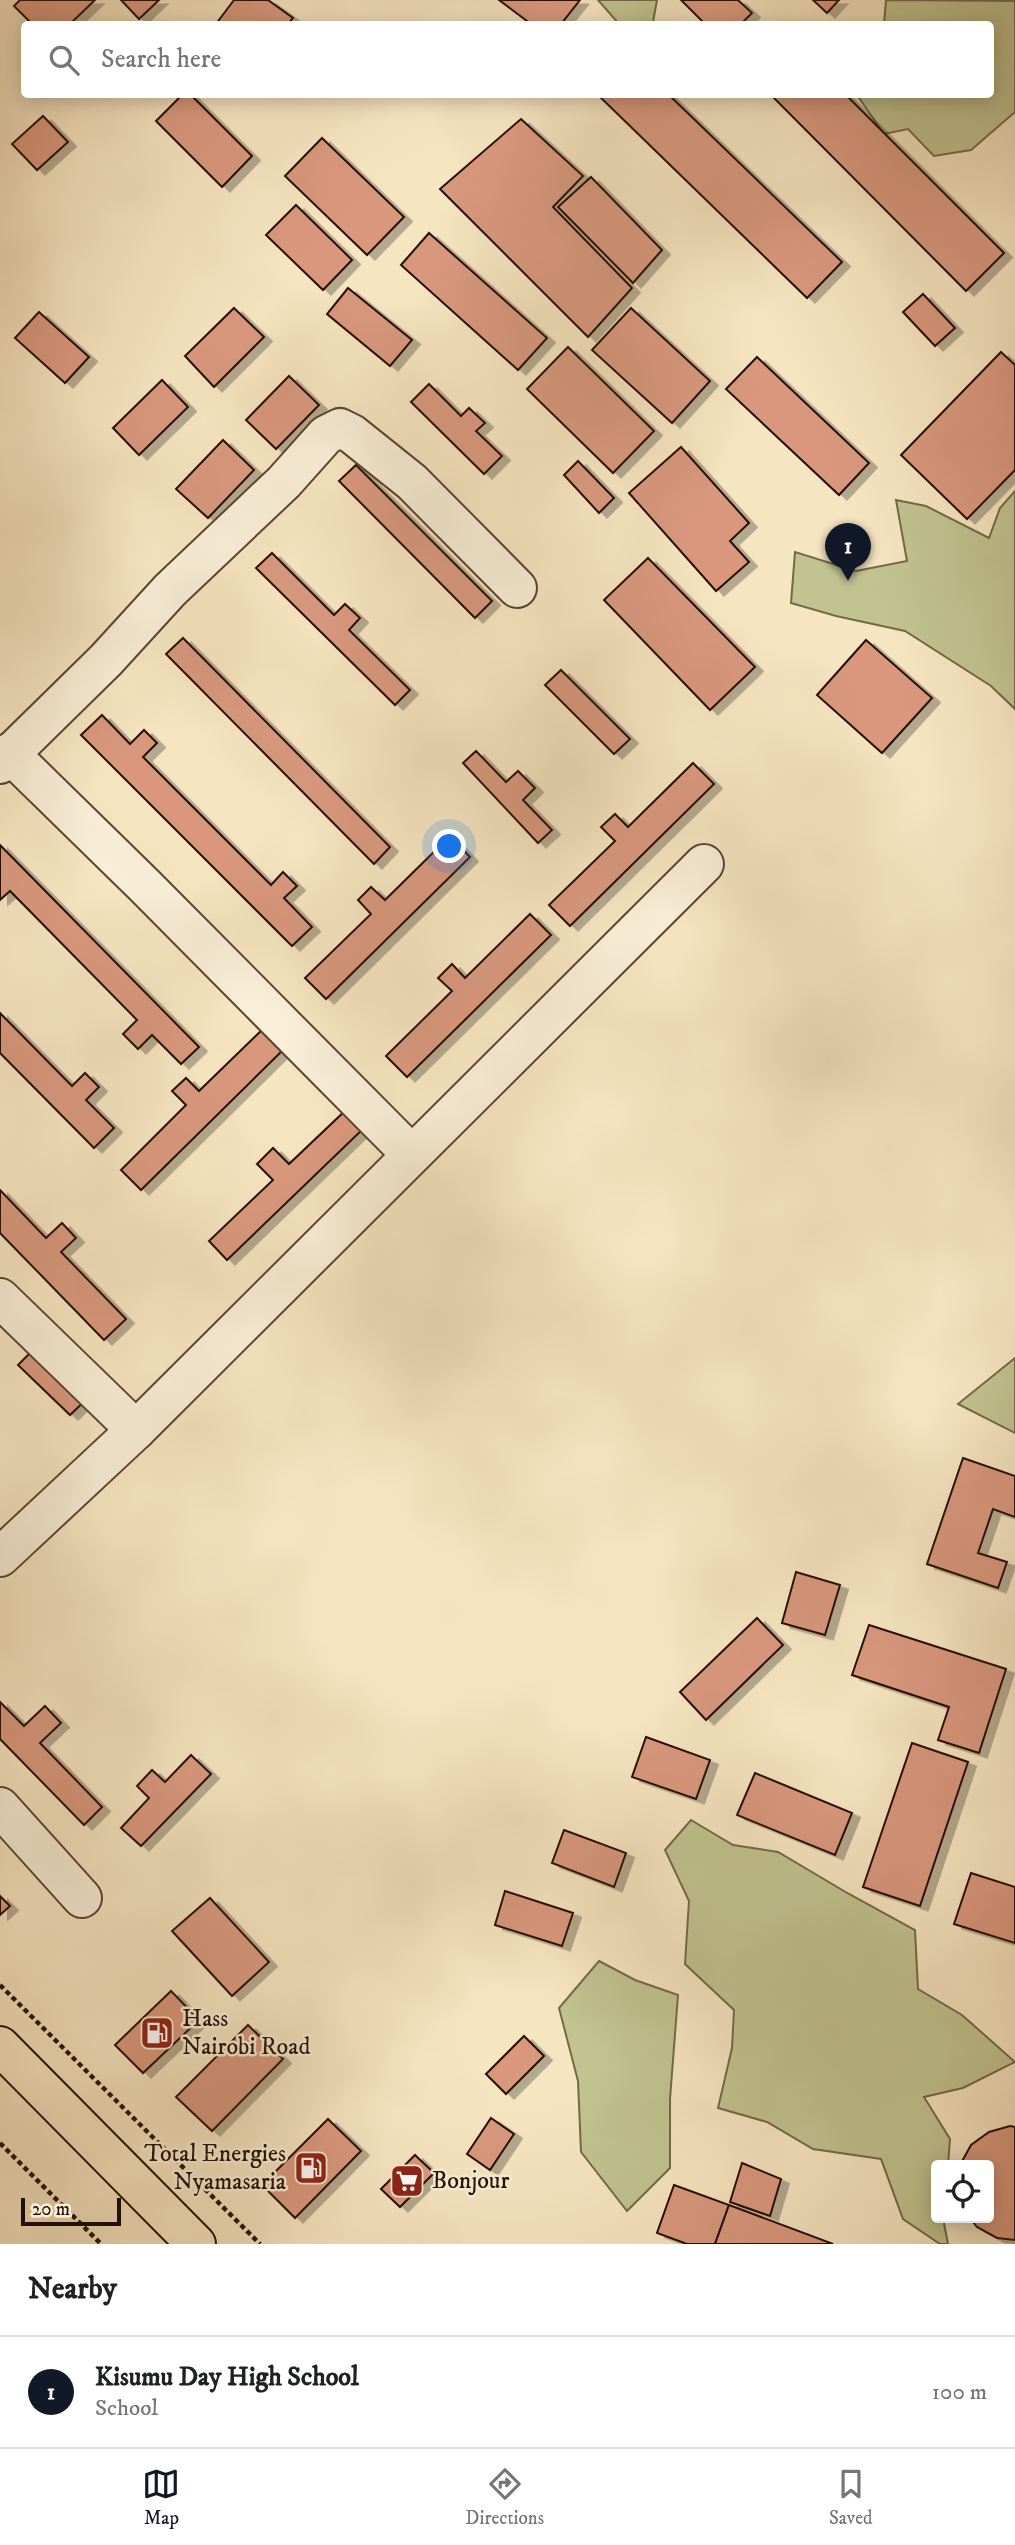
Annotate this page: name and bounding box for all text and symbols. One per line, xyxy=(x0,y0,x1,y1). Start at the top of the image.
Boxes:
search box xyxy=(21,21,994,98)
icon: search xyxy=(45,41,83,79)
text: Search here xyxy=(101,43,221,76)
pin: 1 xyxy=(825,523,871,581)
your location xyxy=(432,829,466,863)
place label: Hass Nairobi Road xyxy=(182,2004,310,2062)
fuel station icon: Hass Nairobi Road xyxy=(138,2014,176,2052)
place label: Total Energies Nyamasaria xyxy=(144,2139,287,2197)
fuel station icon: Total Energies Nyamasaria xyxy=(292,2149,330,2187)
map controls xyxy=(931,2160,994,2223)
button: locate xyxy=(931,2160,994,2223)
supermarket icon: Bonjour xyxy=(388,2162,426,2200)
place label: Bonjour xyxy=(432,2166,509,2196)
scale bar xyxy=(21,2195,121,2227)
text: 20 m xyxy=(32,2198,70,2221)
text: Nearby xyxy=(28,2271,117,2308)
text: Kisumu Day High School xyxy=(95,2361,359,2394)
text: 1 xyxy=(47,2378,55,2407)
text: 100 m xyxy=(932,2378,987,2407)
text: School xyxy=(95,2394,158,2423)
tab: Map xyxy=(142,2465,180,2530)
tab: Directions xyxy=(465,2465,544,2530)
tab: Saved xyxy=(829,2465,873,2530)

